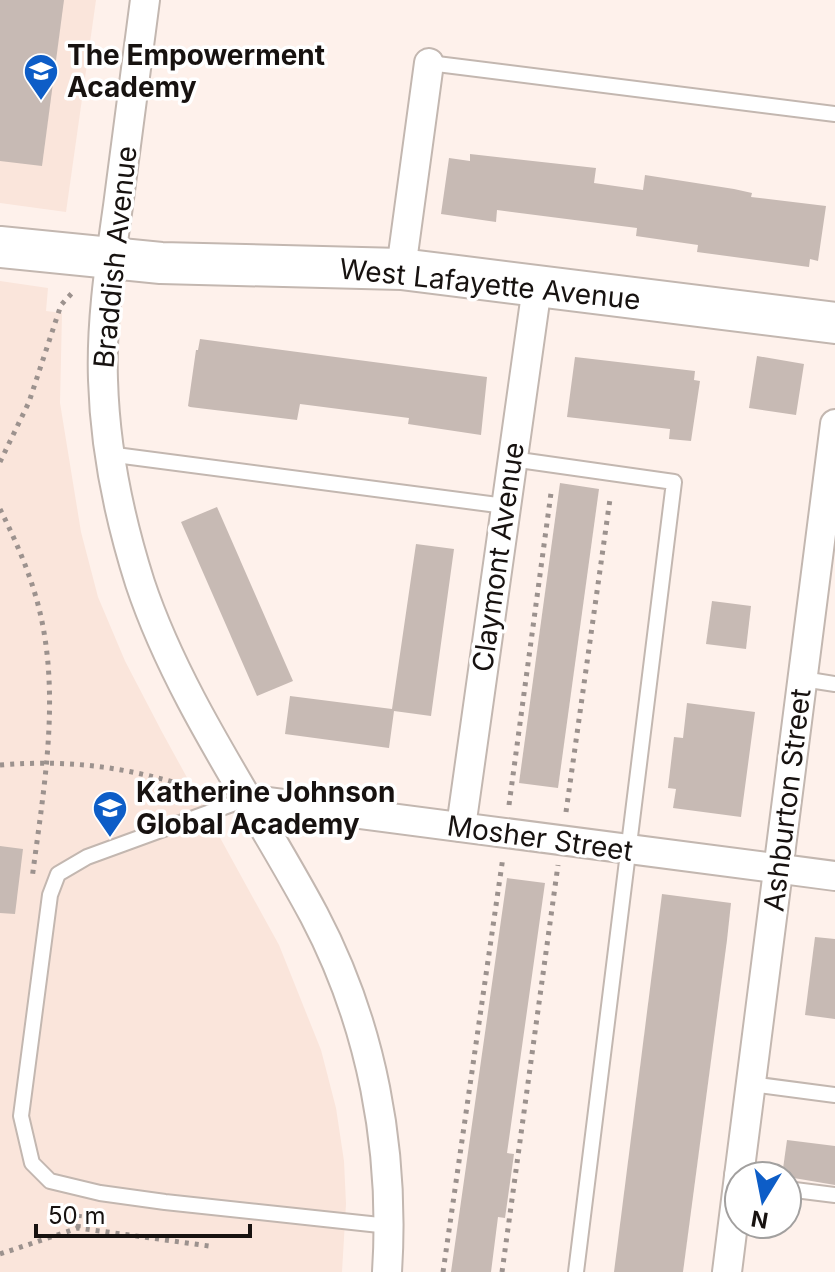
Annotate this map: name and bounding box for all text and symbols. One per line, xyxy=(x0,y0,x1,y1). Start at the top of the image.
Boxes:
place label: The Empowerment Academy xyxy=(67,38,325,104)
school or university icon: The Empowerment Academy xyxy=(22,52,60,102)
street label: Braddish Avenue xyxy=(86,144,144,370)
street label: West Lafayette Avenue xyxy=(338,251,642,317)
street label: Claymont Avenue xyxy=(465,440,531,674)
street label: Ashburton Street xyxy=(756,687,818,913)
place label: Katherine Johnson Global Academy xyxy=(136,775,395,841)
school or university icon: Katherine Johnson Global Academy xyxy=(91,789,129,839)
street label: Mosher Street xyxy=(445,808,635,868)
north arrow xyxy=(723,1160,803,1240)
scale bar xyxy=(36,1188,250,1238)
text: 50 m xyxy=(48,1201,106,1230)
text: N xyxy=(749,1205,770,1234)

